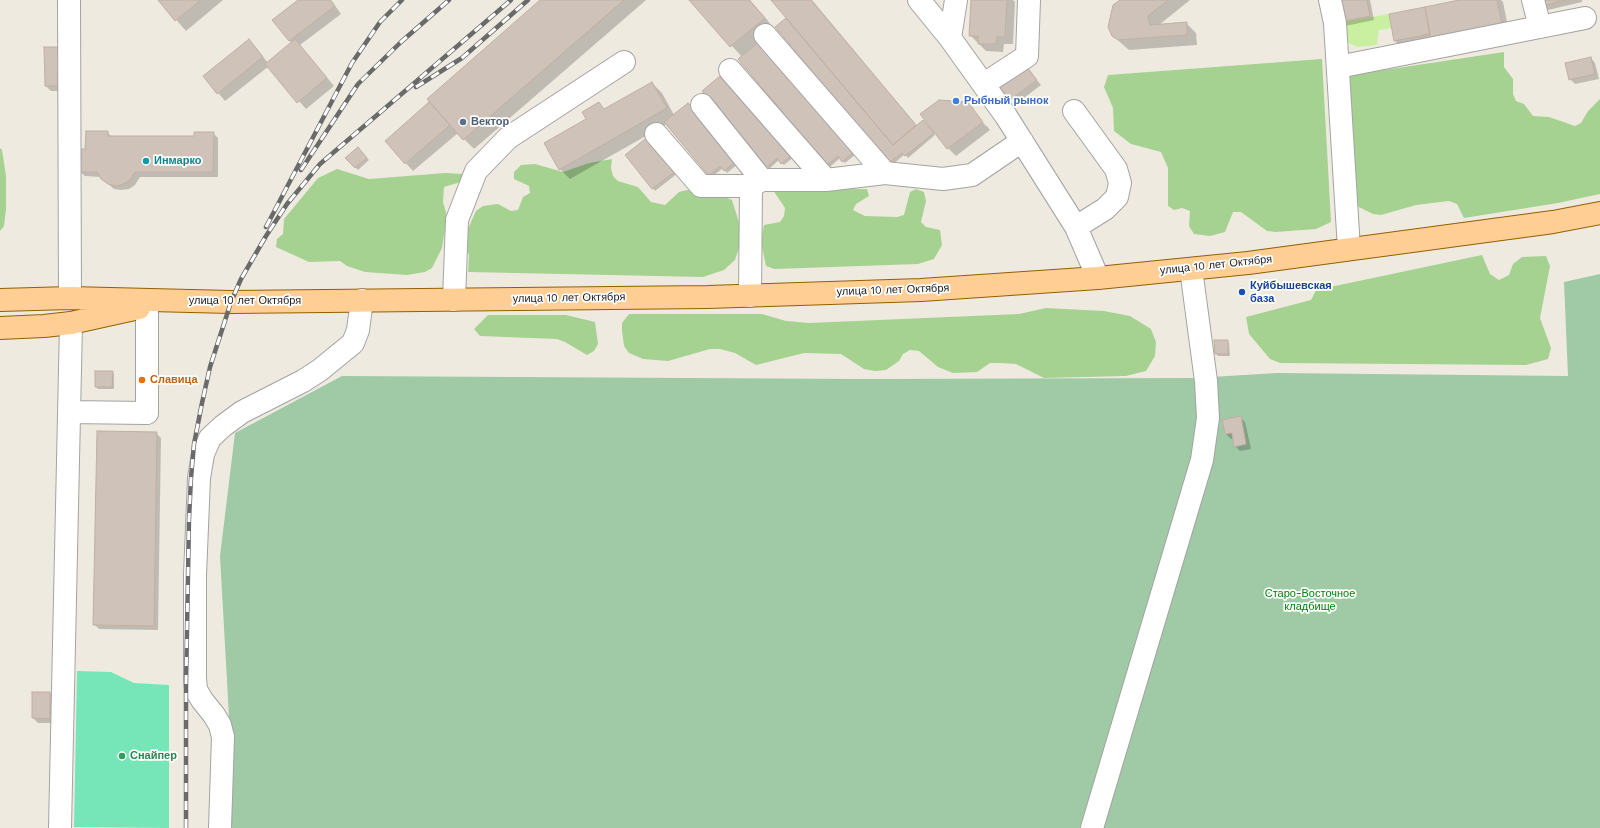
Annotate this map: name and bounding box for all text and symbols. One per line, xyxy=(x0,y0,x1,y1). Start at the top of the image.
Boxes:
place label: Рыбный рынок xyxy=(964,94,1048,108)
marker: Рыбный рынок xyxy=(951,96,961,106)
place label: Вектор xyxy=(471,115,509,129)
marker: Вектор xyxy=(458,117,468,127)
place label: Инмарко xyxy=(154,154,201,168)
marker: Инмарко xyxy=(141,156,151,166)
street label: улица 10 лет Октября xyxy=(1159,253,1273,277)
place label: Куйбышевская база xyxy=(1250,279,1332,305)
street label: улица 10 лет Октября xyxy=(837,281,949,299)
marker: Куйбышевская база xyxy=(1237,287,1247,297)
street label: улица 10 лет Октября xyxy=(513,290,625,306)
street label: улица 10 лет Октября xyxy=(189,294,301,308)
place label: Славица xyxy=(150,373,198,387)
marker: Славица xyxy=(137,375,147,385)
park label: Старо-Восточное кладбище xyxy=(1265,587,1355,613)
place label: Снайпер xyxy=(130,749,177,763)
marker: Снайпер xyxy=(117,751,127,761)

